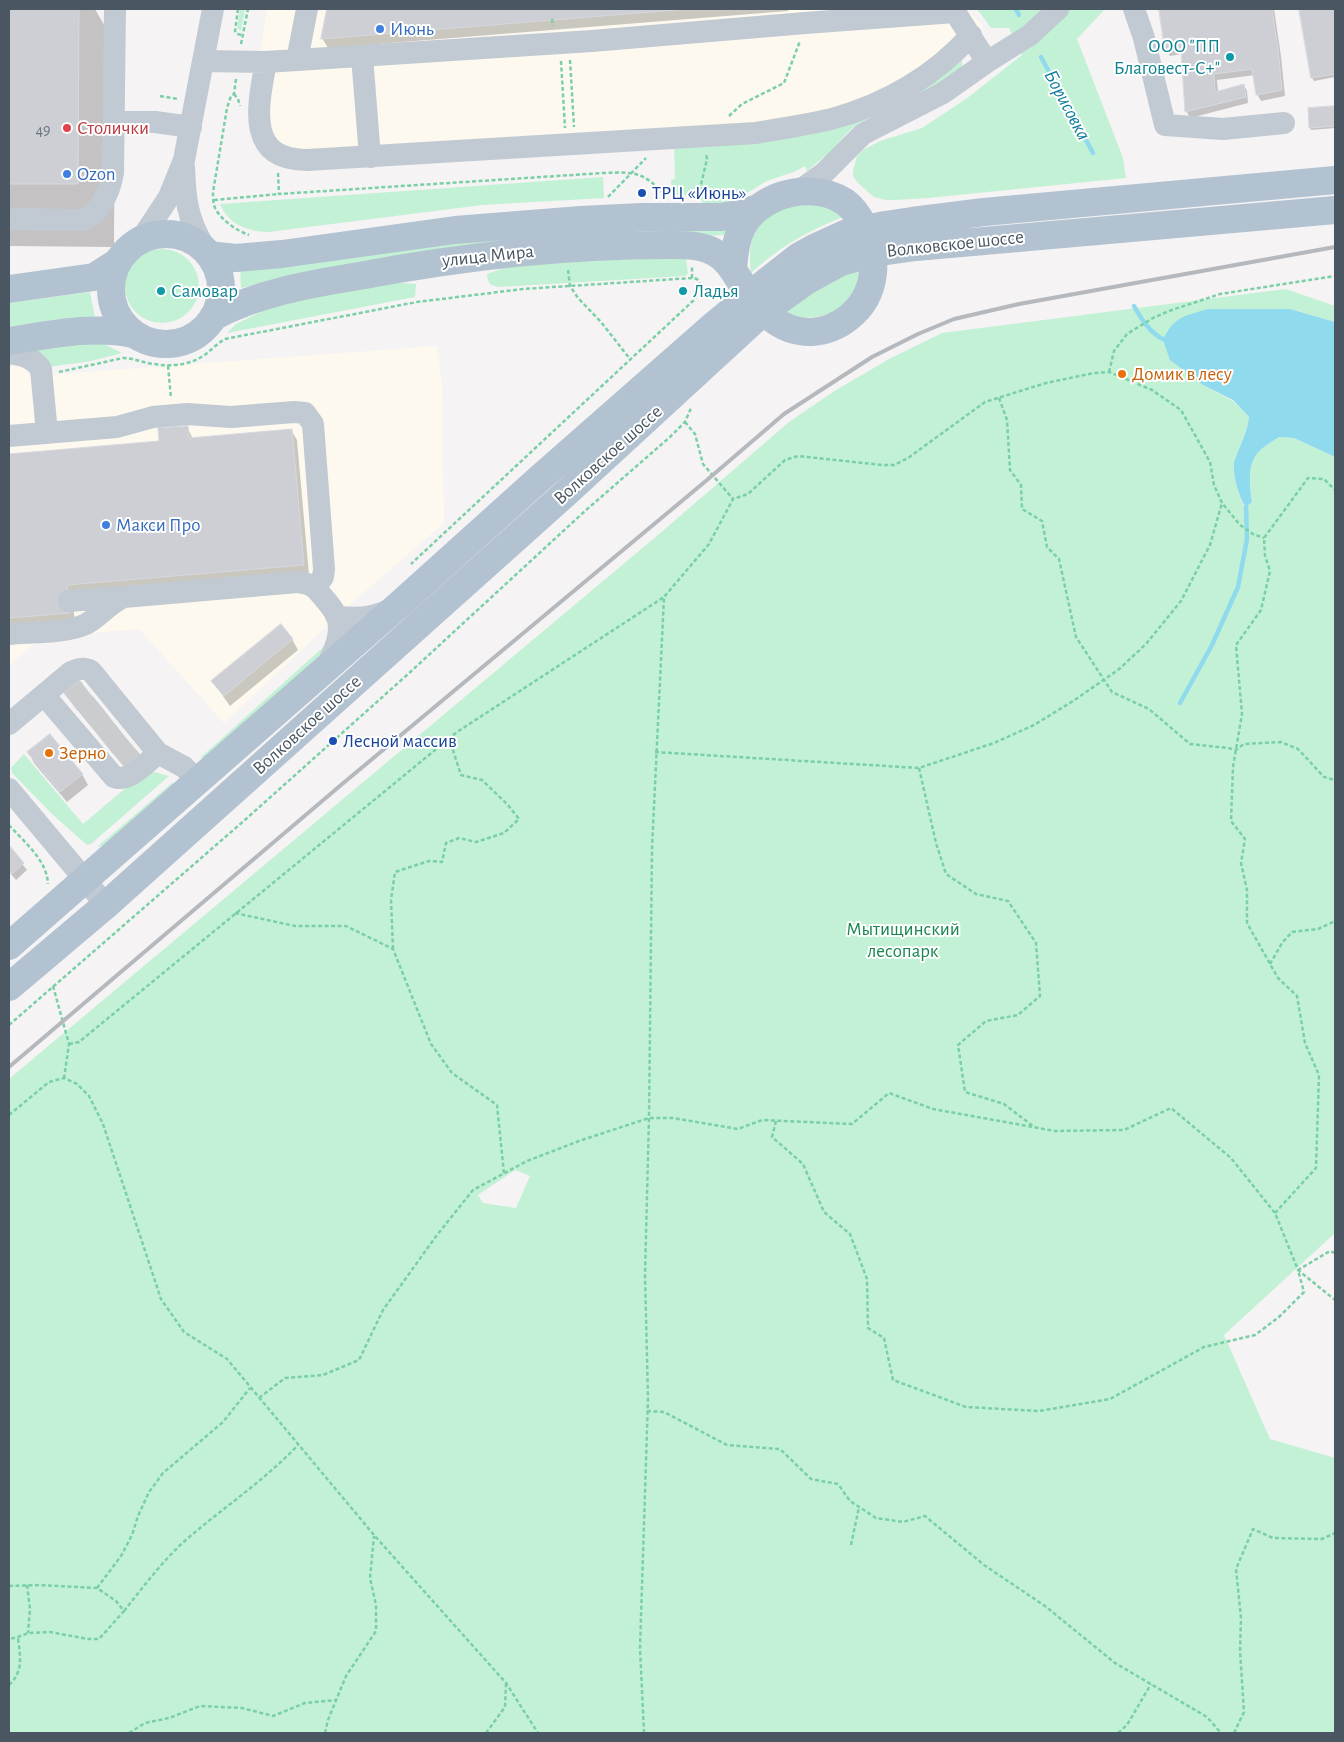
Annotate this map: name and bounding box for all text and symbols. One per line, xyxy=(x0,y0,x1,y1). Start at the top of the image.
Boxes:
place label: Июнь xyxy=(390,18,434,40)
marker: Июнь xyxy=(374,23,386,35)
place label: ООО "ПП Благовест-С+" xyxy=(1114,35,1220,79)
marker: ООО "ПП Благовест-С+" xyxy=(1224,51,1236,63)
water label: Борисовка xyxy=(1038,66,1096,144)
place label: Столички xyxy=(77,117,149,139)
house number: 49 xyxy=(35,120,51,140)
marker: Столички xyxy=(61,122,73,134)
place label: Ozon xyxy=(77,163,116,185)
marker: Ozon xyxy=(61,168,73,180)
place label: ТРЦ «Июнь» xyxy=(652,182,746,204)
marker: ТРЦ «Июнь» xyxy=(636,187,648,199)
street label: Волковское шоссе xyxy=(885,225,1025,263)
street label: улица Мира xyxy=(441,240,535,272)
place label: Самовар xyxy=(171,280,238,302)
place label: Ладья xyxy=(693,280,739,302)
marker: Самовар xyxy=(155,285,167,297)
marker: Ладья xyxy=(677,285,689,297)
place label: Домик в лесу xyxy=(1132,363,1232,385)
marker: Домик в лесу xyxy=(1116,368,1128,380)
street label: Волковское шоссе xyxy=(549,400,667,510)
place label: Макси Про xyxy=(116,514,200,536)
marker: Макси Про xyxy=(100,519,112,531)
street label: Волковское шоссе xyxy=(248,670,366,780)
place label: Лесной массив xyxy=(343,730,457,752)
marker: Лесной массив xyxy=(327,735,339,747)
place label: Зерно xyxy=(59,742,106,764)
marker: Зерно xyxy=(43,747,55,759)
park label: Мытищинский лесопарк xyxy=(846,918,960,962)

